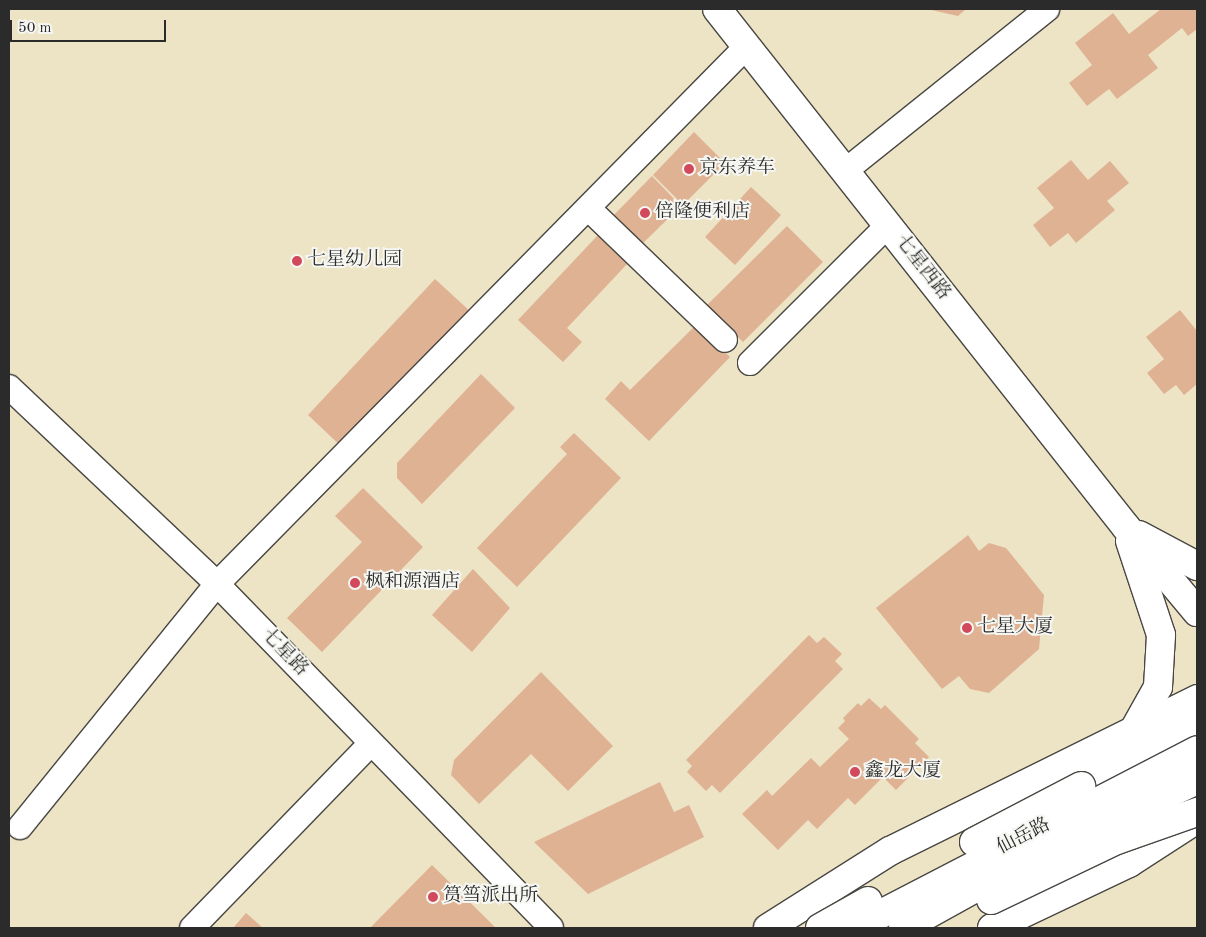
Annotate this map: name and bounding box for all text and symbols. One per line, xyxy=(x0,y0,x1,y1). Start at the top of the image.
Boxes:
scale bar xyxy=(12,10,169,42)
text: 50 m xyxy=(18,21,52,36)
place label: 京东养车 xyxy=(699,158,775,180)
marker: 京东养车 xyxy=(683,163,695,175)
place label: 倍隆便利店 xyxy=(655,202,750,224)
marker: 倍隆便利店 xyxy=(639,207,651,219)
street label: 七星西路 xyxy=(890,231,954,305)
place label: 七星幼儿园 xyxy=(307,250,402,272)
marker: 七星幼儿园 xyxy=(291,255,303,267)
place label: 枫和源酒店 xyxy=(365,572,460,594)
marker: 枫和源酒店 xyxy=(349,577,361,589)
place label: 七星大厦 xyxy=(977,617,1053,639)
marker: 七星大厦 xyxy=(961,622,973,634)
street label: 七星路 xyxy=(256,625,312,681)
place label: 鑫龙大厦 xyxy=(865,761,941,783)
marker: 鑫龙大厦 xyxy=(849,766,861,778)
street label: 仙岳路 xyxy=(993,814,1055,860)
place label: 筼筜派出所 xyxy=(443,886,538,908)
marker: 筼筜派出所 xyxy=(427,891,439,903)

